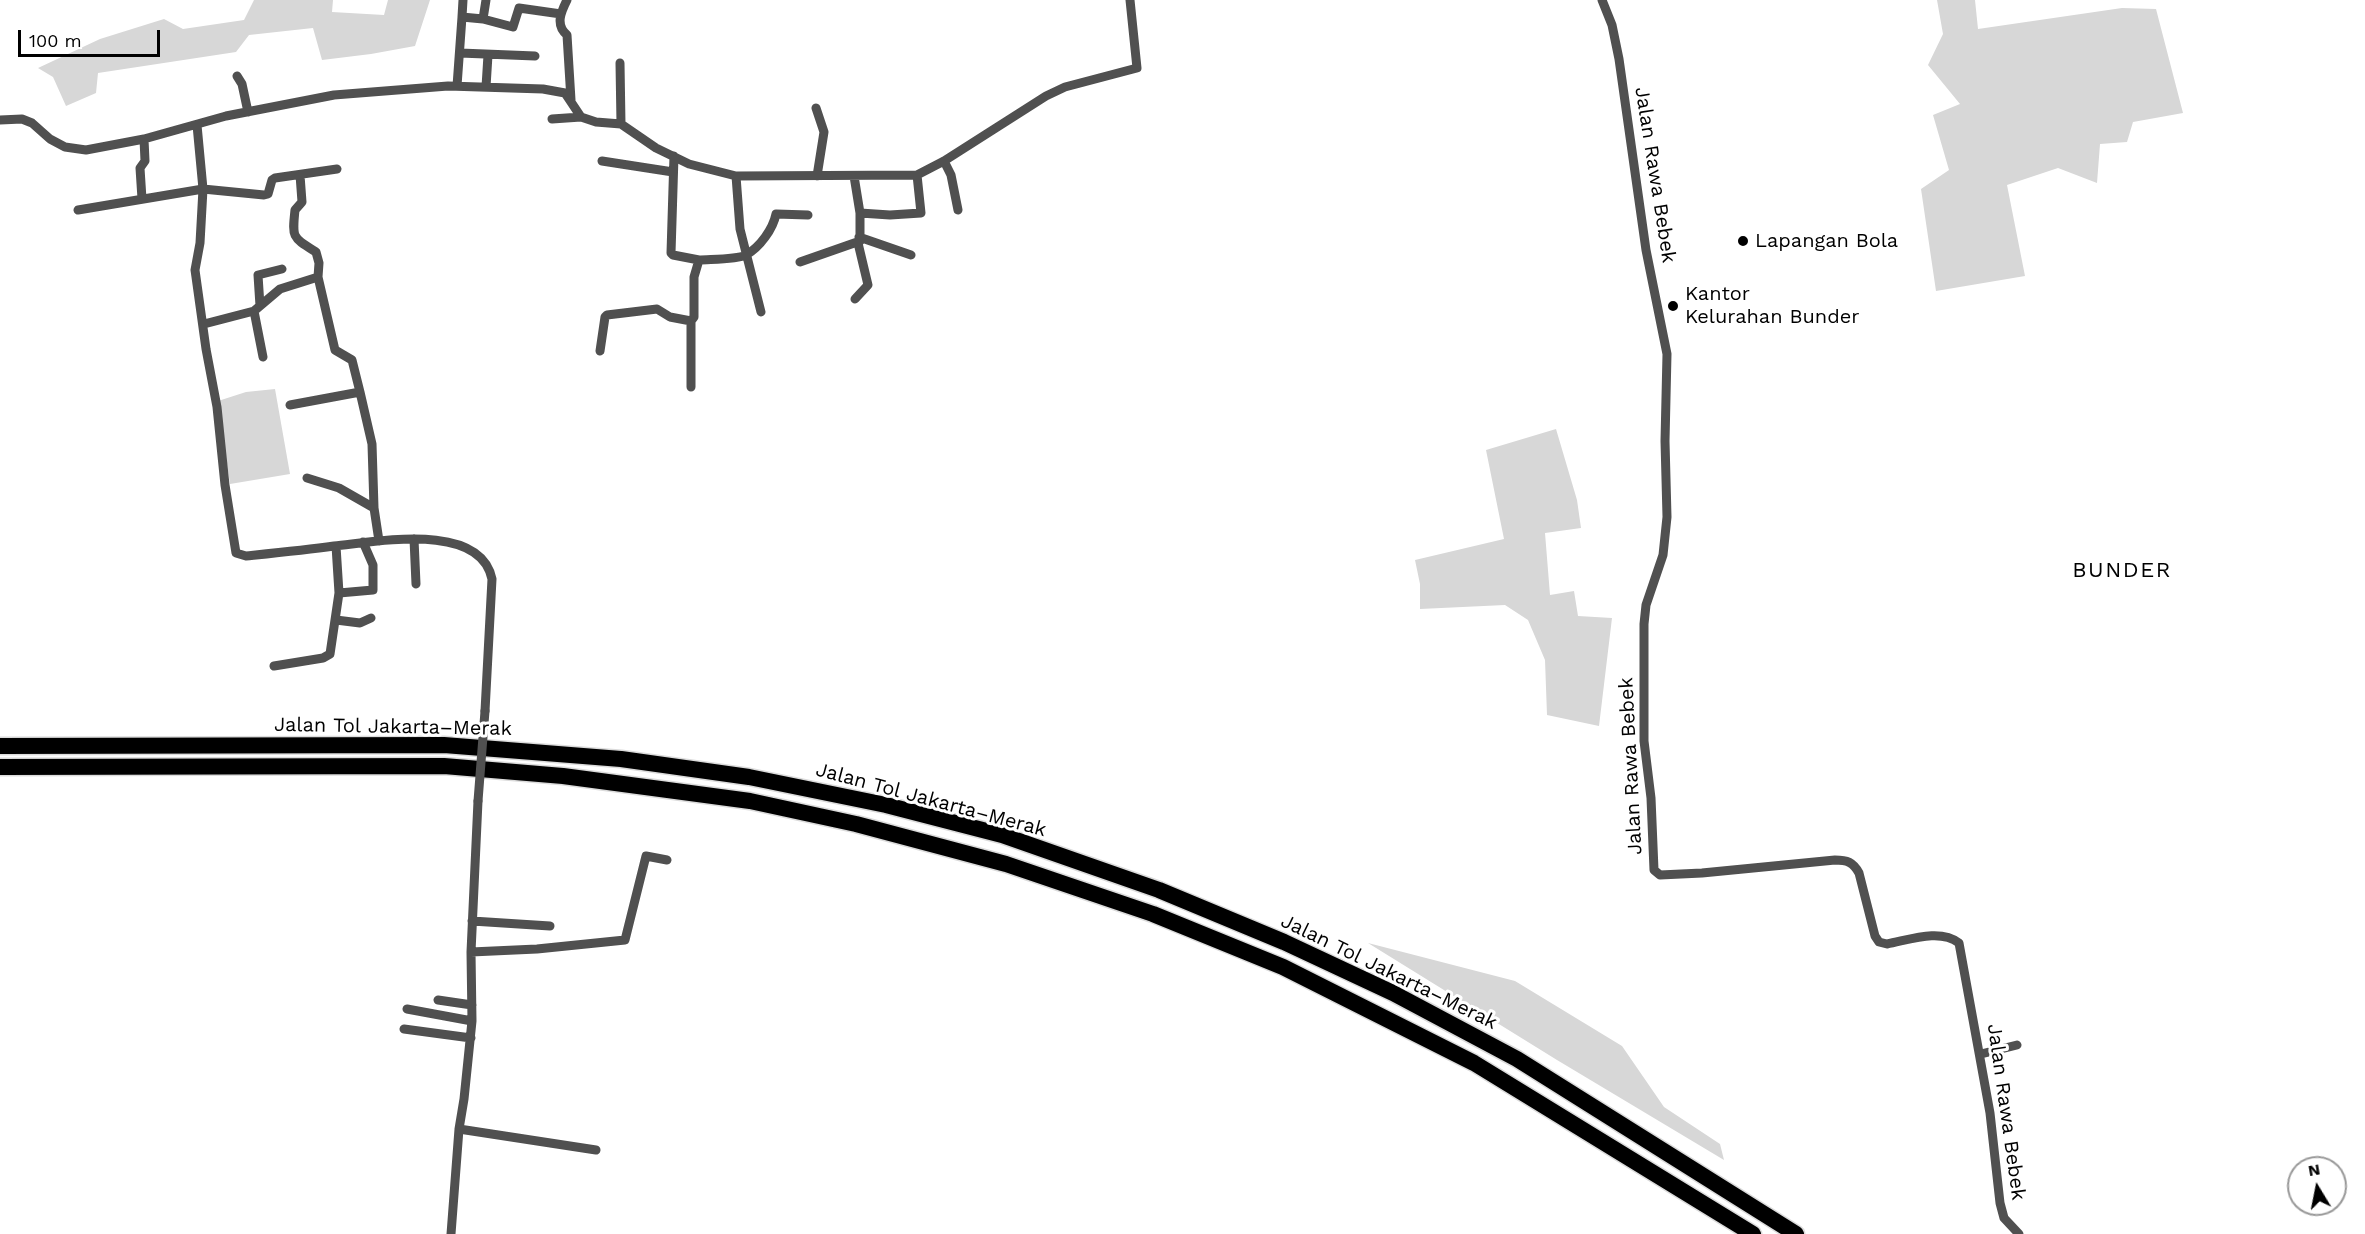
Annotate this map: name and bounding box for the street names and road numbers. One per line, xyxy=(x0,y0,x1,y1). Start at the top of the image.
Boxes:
street label: Jalan Rawa Bebek xyxy=(1629,85,1681,265)
street label: Jalan Rawa Bebek xyxy=(1614,677,1648,855)
street label: Jalan Tol Jakarta–Merak xyxy=(274,713,512,741)
street label: Jalan Tol Jakarta–Merak xyxy=(813,758,1049,842)
street label: Jalan Tol Jakarta–Merak xyxy=(1277,909,1501,1035)
street label: Jalan Rawa Bebek xyxy=(1982,1022,2030,1202)

